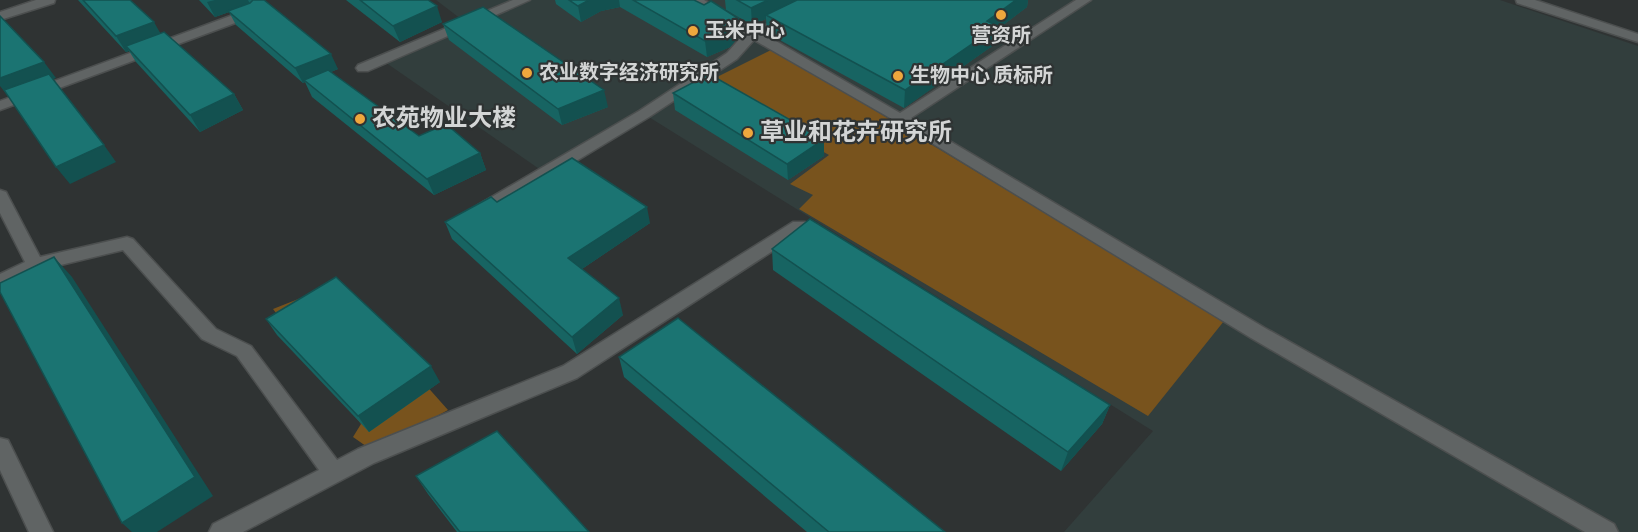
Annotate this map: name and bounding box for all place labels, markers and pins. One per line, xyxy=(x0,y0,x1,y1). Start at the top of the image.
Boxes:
marker: 营资所 xyxy=(994,8,1008,22)
place label: 玉米中心 xyxy=(705,20,785,41)
marker: 玉米中心 xyxy=(686,24,700,38)
place label: 营资所 xyxy=(971,25,1031,46)
place label: 农业数字经济研究所 xyxy=(539,61,719,83)
place label: 生物中心 质标所 xyxy=(910,64,1053,86)
marker: 农业数字经济研究所 xyxy=(520,66,534,80)
marker: 生物中心 质标所 xyxy=(891,69,905,83)
place label: 农苑物业大楼 xyxy=(372,105,516,131)
marker: 农苑物业大楼 xyxy=(353,112,367,126)
place label: 草业和花卉研究所 xyxy=(760,119,952,145)
marker: 草业和花卉研究所 xyxy=(741,126,755,140)

